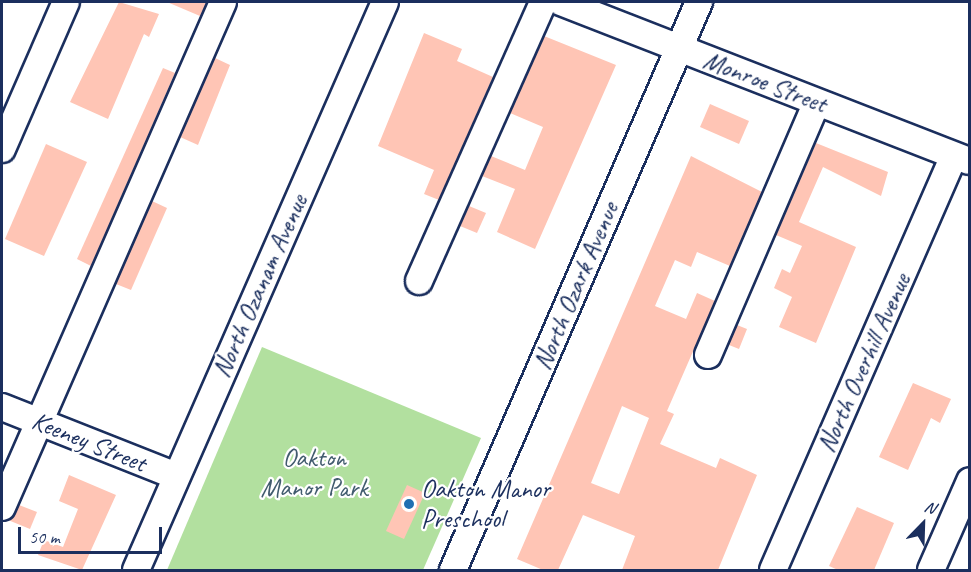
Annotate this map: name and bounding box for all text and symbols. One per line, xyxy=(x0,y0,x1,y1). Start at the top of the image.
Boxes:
street label: Monroe Street xyxy=(699,44,831,120)
street label: North Ozanam Avenue xyxy=(206,190,314,382)
street label: North Ozark Avenue xyxy=(527,198,625,374)
street label: North Overhill Avenue xyxy=(811,269,917,457)
street label: Keeney Street xyxy=(27,405,151,479)
park label: Oakton Manor Park xyxy=(260,442,368,503)
place label: Oakton Manor Preschool xyxy=(421,473,551,534)
north arrow xyxy=(893,494,953,554)
text: N xyxy=(922,496,938,519)
marker: Oakton Manor Preschool xyxy=(402,497,416,511)
scale bar xyxy=(21,515,165,553)
text: 50 m xyxy=(29,526,60,548)

